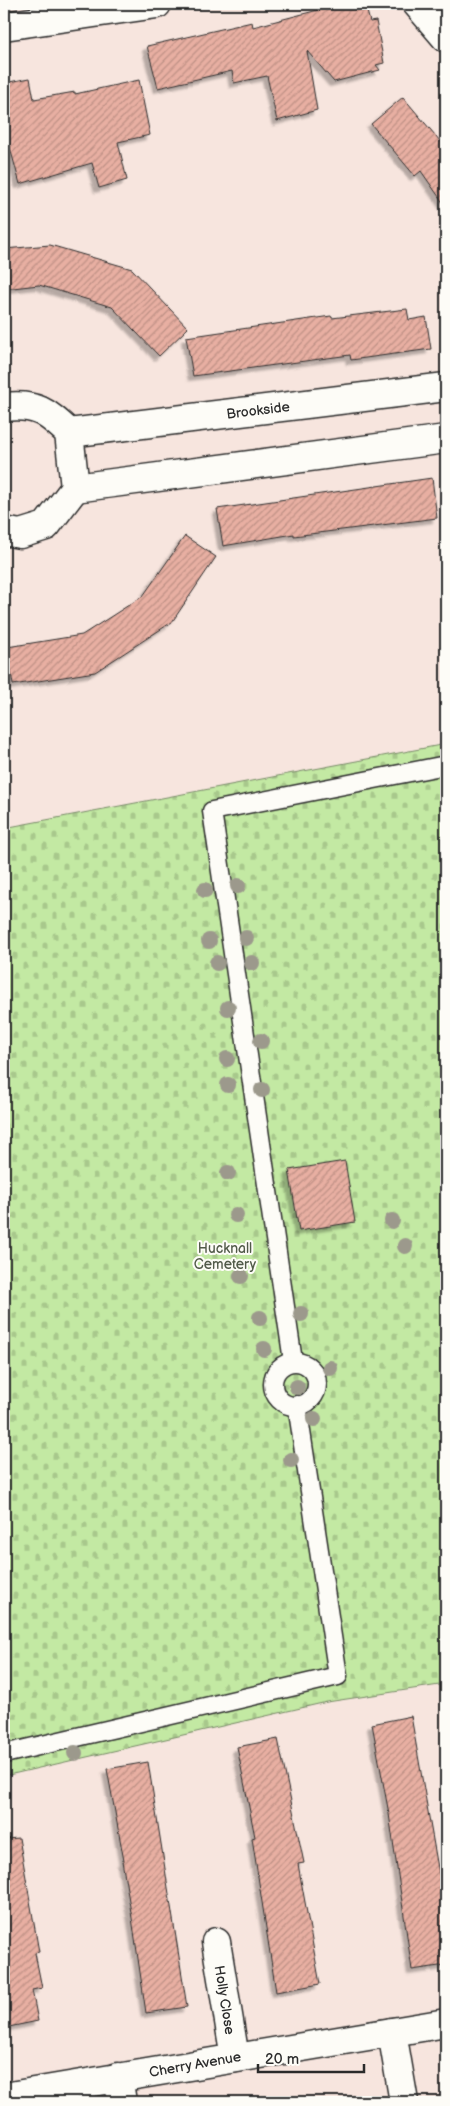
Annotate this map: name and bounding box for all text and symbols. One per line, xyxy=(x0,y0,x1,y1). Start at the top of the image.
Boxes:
street label: Brookside xyxy=(225,398,291,423)
park label: Hucknall Cemetery xyxy=(194,1240,257,1273)
street label: Holly Close xyxy=(211,1964,238,2036)
scale bar xyxy=(258,2041,364,2073)
street label: Cherry Avenue xyxy=(148,2048,242,2081)
text: 20 m xyxy=(265,2050,299,2069)

